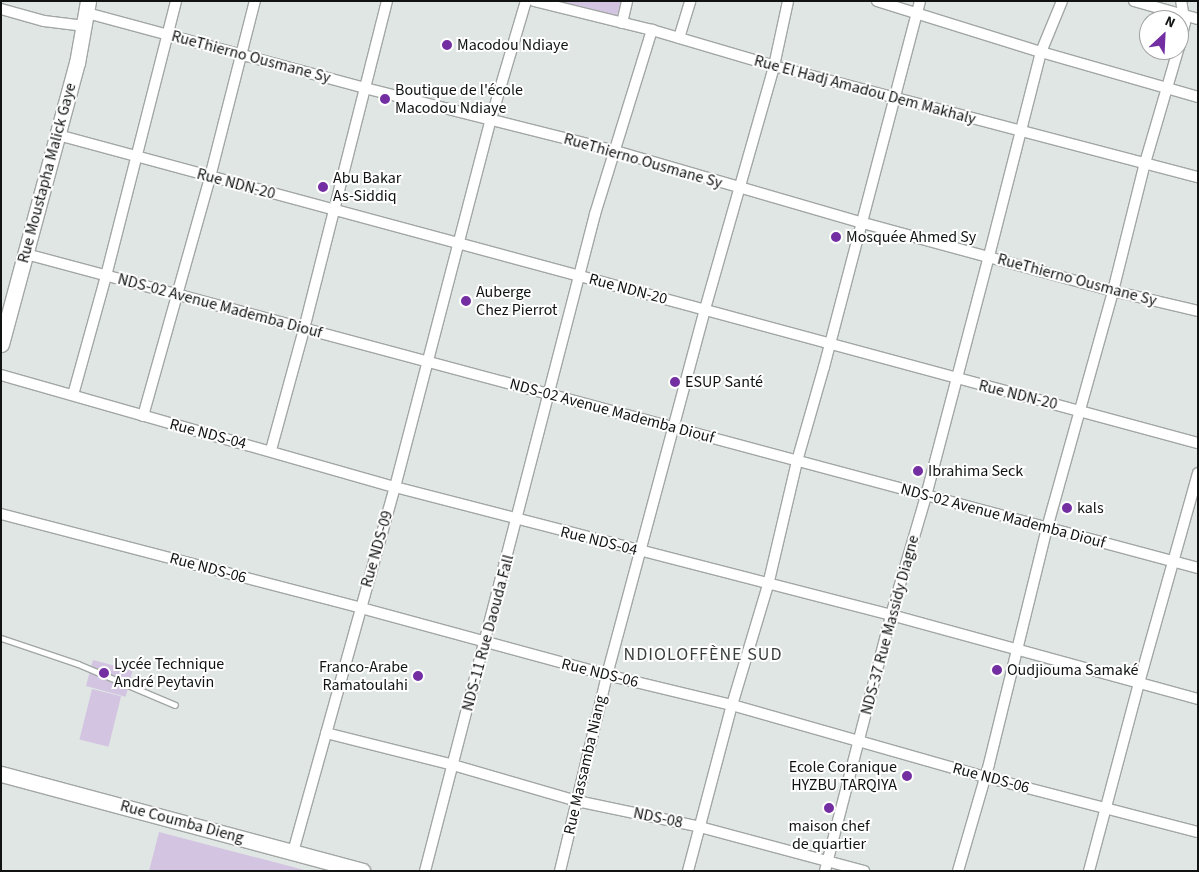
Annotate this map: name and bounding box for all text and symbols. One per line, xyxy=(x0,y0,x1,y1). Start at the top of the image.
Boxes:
north arrow xyxy=(1139,10,1189,60)
text: N xyxy=(1161,11,1178,33)
street label: RueThierno Ousmane Sy xyxy=(169,27,333,87)
place label: Macodou Ndiaye xyxy=(457,35,568,55)
marker: Macodou Ndiaye xyxy=(441,39,453,51)
street label: Rue El Hadj Amadou Dem Makhaly xyxy=(752,51,978,129)
place label: Boutique de l'école Macodou Ndiaye xyxy=(395,80,523,118)
street label: Rue Moustapha Malick Gaye xyxy=(14,81,80,265)
marker: Boutique de l'école Macodou Ndiaye xyxy=(379,93,391,105)
street label: RueThierno Ousmane Sy xyxy=(562,129,724,193)
street label: Rue NDN-20 xyxy=(195,164,277,204)
place label: Abu Bakar As-Siddiq xyxy=(333,168,401,206)
marker: Abu Bakar As-Siddiq xyxy=(317,181,329,193)
place label: Mosquée Ahmed Sy xyxy=(846,227,976,247)
marker: Mosquée Ahmed Sy xyxy=(830,231,842,243)
street label: RueThierno Ousmane Sy xyxy=(995,250,1159,310)
street label: NDS-02 Avenue Mademba Diouf xyxy=(116,269,324,343)
street label: Rue NDN-20 xyxy=(587,269,669,309)
place label: Auberge Chez Pierrot xyxy=(476,282,557,320)
marker: Auberge Chez Pierrot xyxy=(460,295,472,307)
place label: ESUP Santé xyxy=(685,372,763,392)
street label: NDS-02 Avenue Mademba Diouf xyxy=(508,374,716,448)
marker: ESUP Santé xyxy=(669,376,681,388)
street label: Rue NDN-20 xyxy=(977,376,1059,414)
street label: Rue NDS-04 xyxy=(167,415,249,453)
place label: Ibrahima Seck xyxy=(928,461,1023,481)
marker: Ibrahima Seck xyxy=(912,465,924,477)
street label: NDS-02 Avenue Mademba Diouf xyxy=(899,479,1107,553)
place label: kals xyxy=(1077,498,1104,518)
marker: kals xyxy=(1061,502,1073,514)
street label: Rue NDS-09 xyxy=(357,508,397,590)
street label: Rue NDS-04 xyxy=(558,522,640,560)
street label: NDS-37 Rue Massidy Diagne xyxy=(857,533,923,717)
street label: Rue NDS-06 xyxy=(167,549,249,587)
street label: NDS-11 Rue Daouda Fall xyxy=(458,553,518,713)
district label: NDIOLOFFÈNE SUD xyxy=(622,644,784,666)
place label: Lycée Technique André Peytavin xyxy=(114,654,224,692)
street label: Rue NDS-06 xyxy=(559,654,641,692)
place label: Franco-Arabe Ramatoulahi xyxy=(319,657,408,695)
place label: Oudjiouma Samaké xyxy=(1007,660,1139,680)
marker: Oudjiouma Samaké xyxy=(991,664,1003,676)
marker: Lycée Technique André Peytavin xyxy=(98,667,110,679)
marker: Franco-Arabe Ramatoulahi xyxy=(412,670,424,682)
street label: Rue Massamba Niang xyxy=(560,693,610,837)
place label: Ecole Coranique HYZBU TARQIYA xyxy=(789,757,897,795)
street label: Rue NDS-06 xyxy=(950,759,1032,797)
marker: Ecole Coranique HYZBU TARQIYA xyxy=(901,770,913,782)
street label: Rue Coumba Dieng xyxy=(118,796,246,848)
marker: maison chef de quartier xyxy=(823,802,835,814)
street label: NDS-08 xyxy=(632,803,684,833)
place label: maison chef de quartier xyxy=(788,816,870,854)

